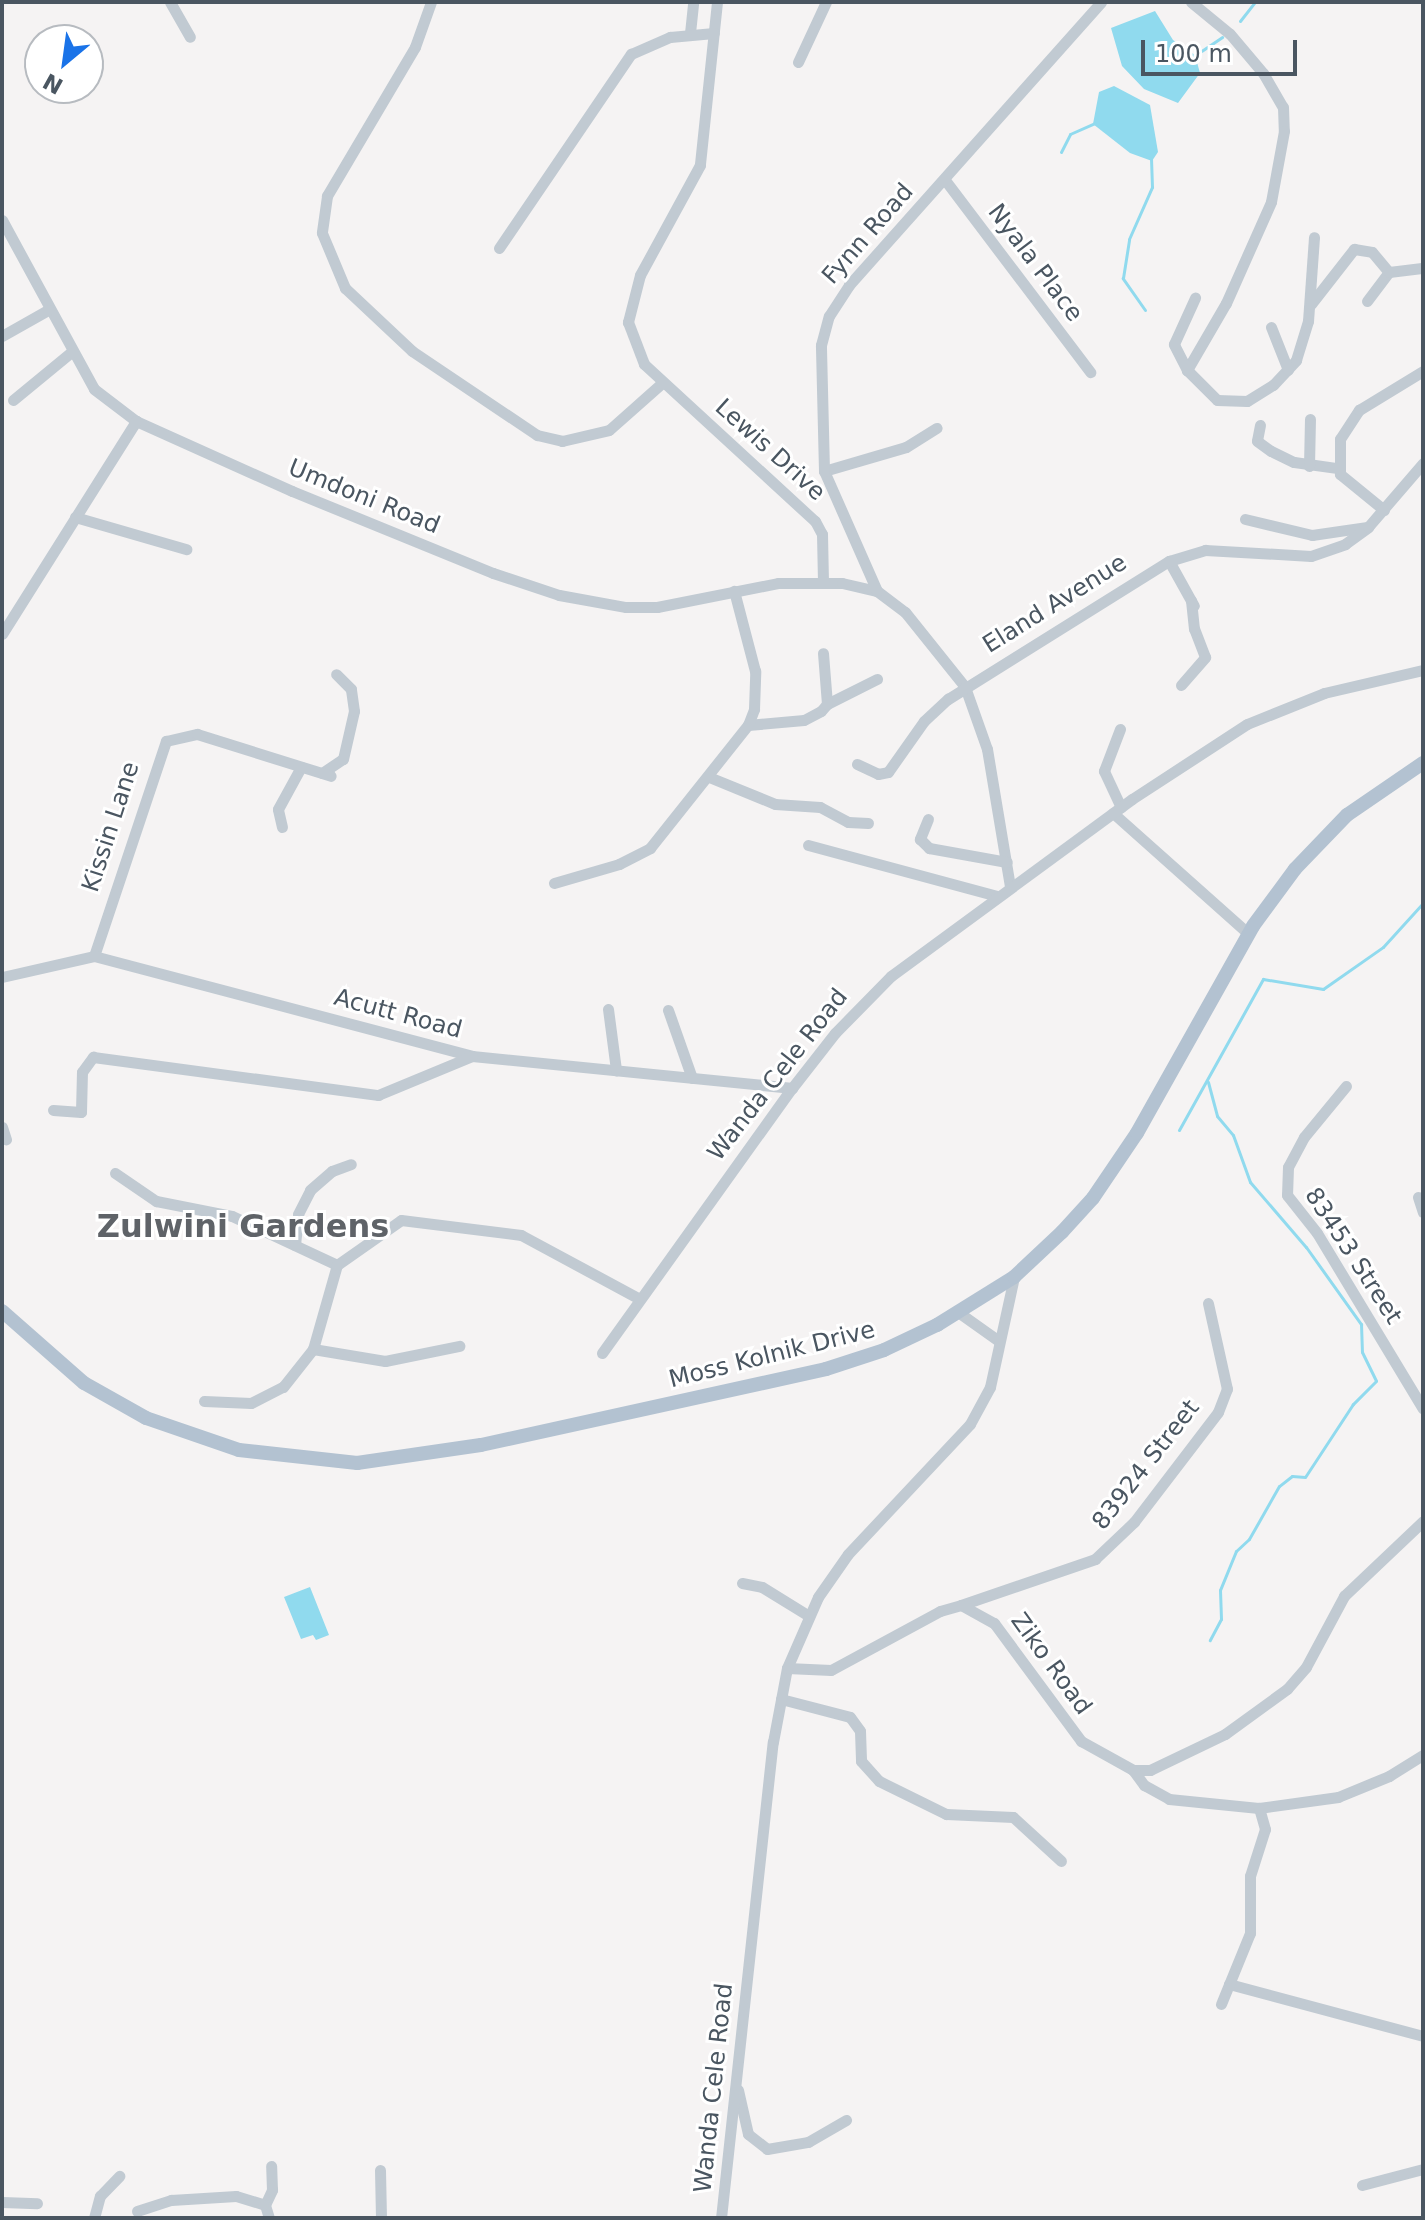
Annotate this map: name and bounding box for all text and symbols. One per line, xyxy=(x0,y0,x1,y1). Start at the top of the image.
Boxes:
north arrow xyxy=(24,24,104,104)
scale bar xyxy=(1145,24,1301,74)
text: 100 m xyxy=(1155,40,1232,68)
text: N xyxy=(39,68,67,99)
street label: Fynn Road xyxy=(816,178,920,290)
street label: Nyala Place xyxy=(981,199,1089,327)
street label: Lewis Drive xyxy=(709,393,831,507)
street label: Umdoni Road xyxy=(284,454,444,540)
street label: Eland Avenue xyxy=(978,548,1132,660)
street label: Kissin Lane xyxy=(76,758,146,896)
street label: Acutt Road xyxy=(331,983,465,1045)
street label: Wanda Cele Road xyxy=(702,983,854,1167)
street label: 83453 Street xyxy=(1298,1182,1408,1330)
district label: Zulwini Gardens xyxy=(97,1207,389,1245)
street label: Moss Kolnik Drive xyxy=(666,1315,878,1395)
street label: 83924 Street xyxy=(1086,1394,1206,1536)
street label: Ziko Road xyxy=(1004,1608,1098,1720)
street label: Wanda Cele Road xyxy=(689,1982,739,2194)

